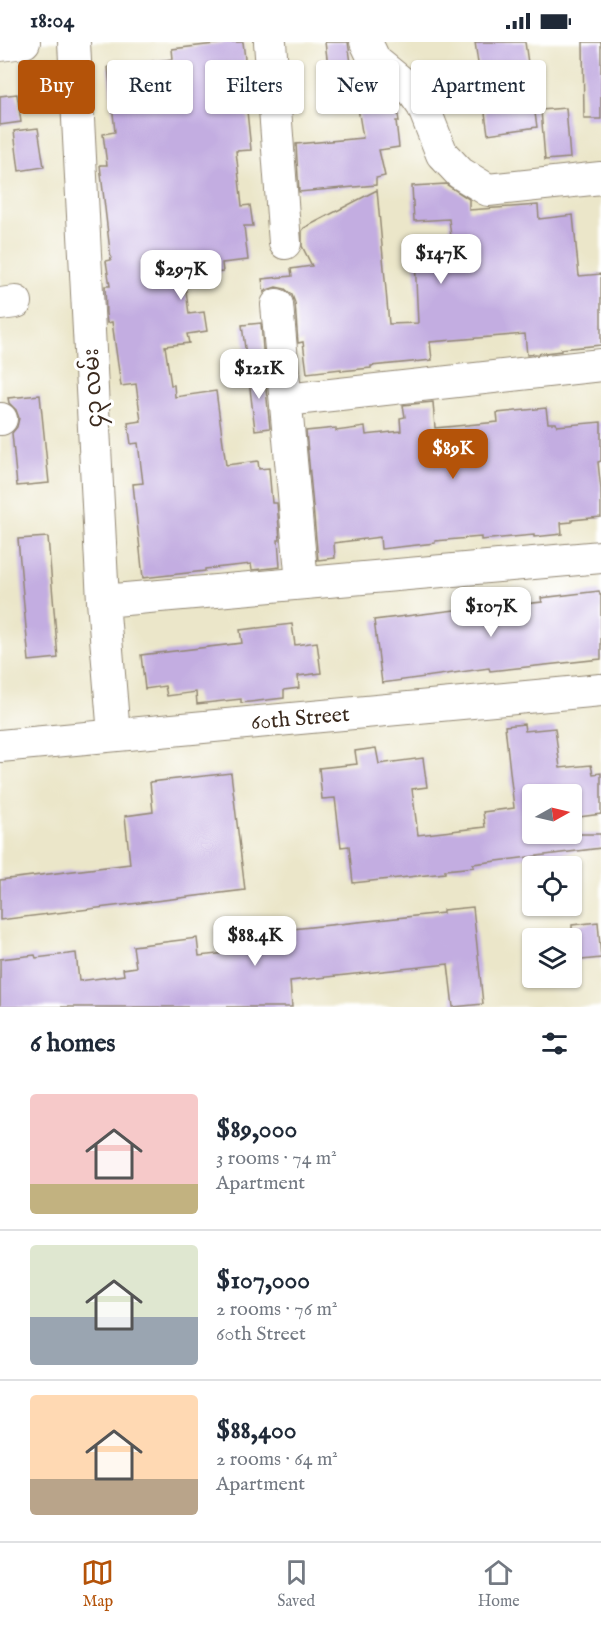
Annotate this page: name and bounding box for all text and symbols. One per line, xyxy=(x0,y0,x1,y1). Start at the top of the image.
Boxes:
text: 18:04 xyxy=(30,7,74,35)
chip: Buy xyxy=(18,60,95,114)
chip: Rent xyxy=(107,60,193,114)
chip: Filters xyxy=(205,60,304,114)
chip: New xyxy=(316,60,399,114)
chip: Apartment xyxy=(411,60,546,114)
pin: $147K xyxy=(399,234,483,285)
text: $147K xyxy=(415,241,467,266)
pin: $297K xyxy=(139,250,223,301)
text: $297K xyxy=(154,257,208,282)
street label: ၄၃ လမ်း xyxy=(75,347,112,428)
pin: $121K xyxy=(217,349,301,400)
text: $121K xyxy=(234,356,284,381)
pin: $89K xyxy=(417,429,489,480)
text: $89K xyxy=(432,436,474,461)
pin: $107K xyxy=(449,587,533,638)
text: $107K xyxy=(465,594,517,619)
street label: 60th Street xyxy=(250,701,351,737)
north arrow xyxy=(522,784,582,844)
map controls xyxy=(522,784,582,988)
button: locate xyxy=(522,856,582,916)
pin: $88.4K xyxy=(206,916,304,967)
text: $88.4K xyxy=(227,923,283,948)
button: layers xyxy=(522,928,582,988)
text: 6 homes xyxy=(30,1027,115,1060)
icon: filters xyxy=(538,1027,571,1060)
text: $89,000 xyxy=(216,1113,297,1146)
icon: home xyxy=(78,1118,150,1190)
text: 3 rooms · 74 m² xyxy=(216,1146,337,1171)
text: Apartment xyxy=(216,1171,305,1196)
text: $107,000 xyxy=(216,1264,310,1297)
icon: home xyxy=(78,1269,150,1341)
text: 2 rooms · 76 m² xyxy=(216,1297,337,1322)
text: 60th Street xyxy=(216,1322,306,1347)
text: $88,400 xyxy=(216,1414,297,1447)
icon: home xyxy=(78,1419,150,1491)
text: 2 rooms · 64 m² xyxy=(216,1447,338,1472)
text: Apartment xyxy=(216,1472,305,1497)
tab: Map xyxy=(81,1556,114,1612)
tab: Saved xyxy=(277,1556,315,1612)
tab: Home xyxy=(478,1556,520,1612)

